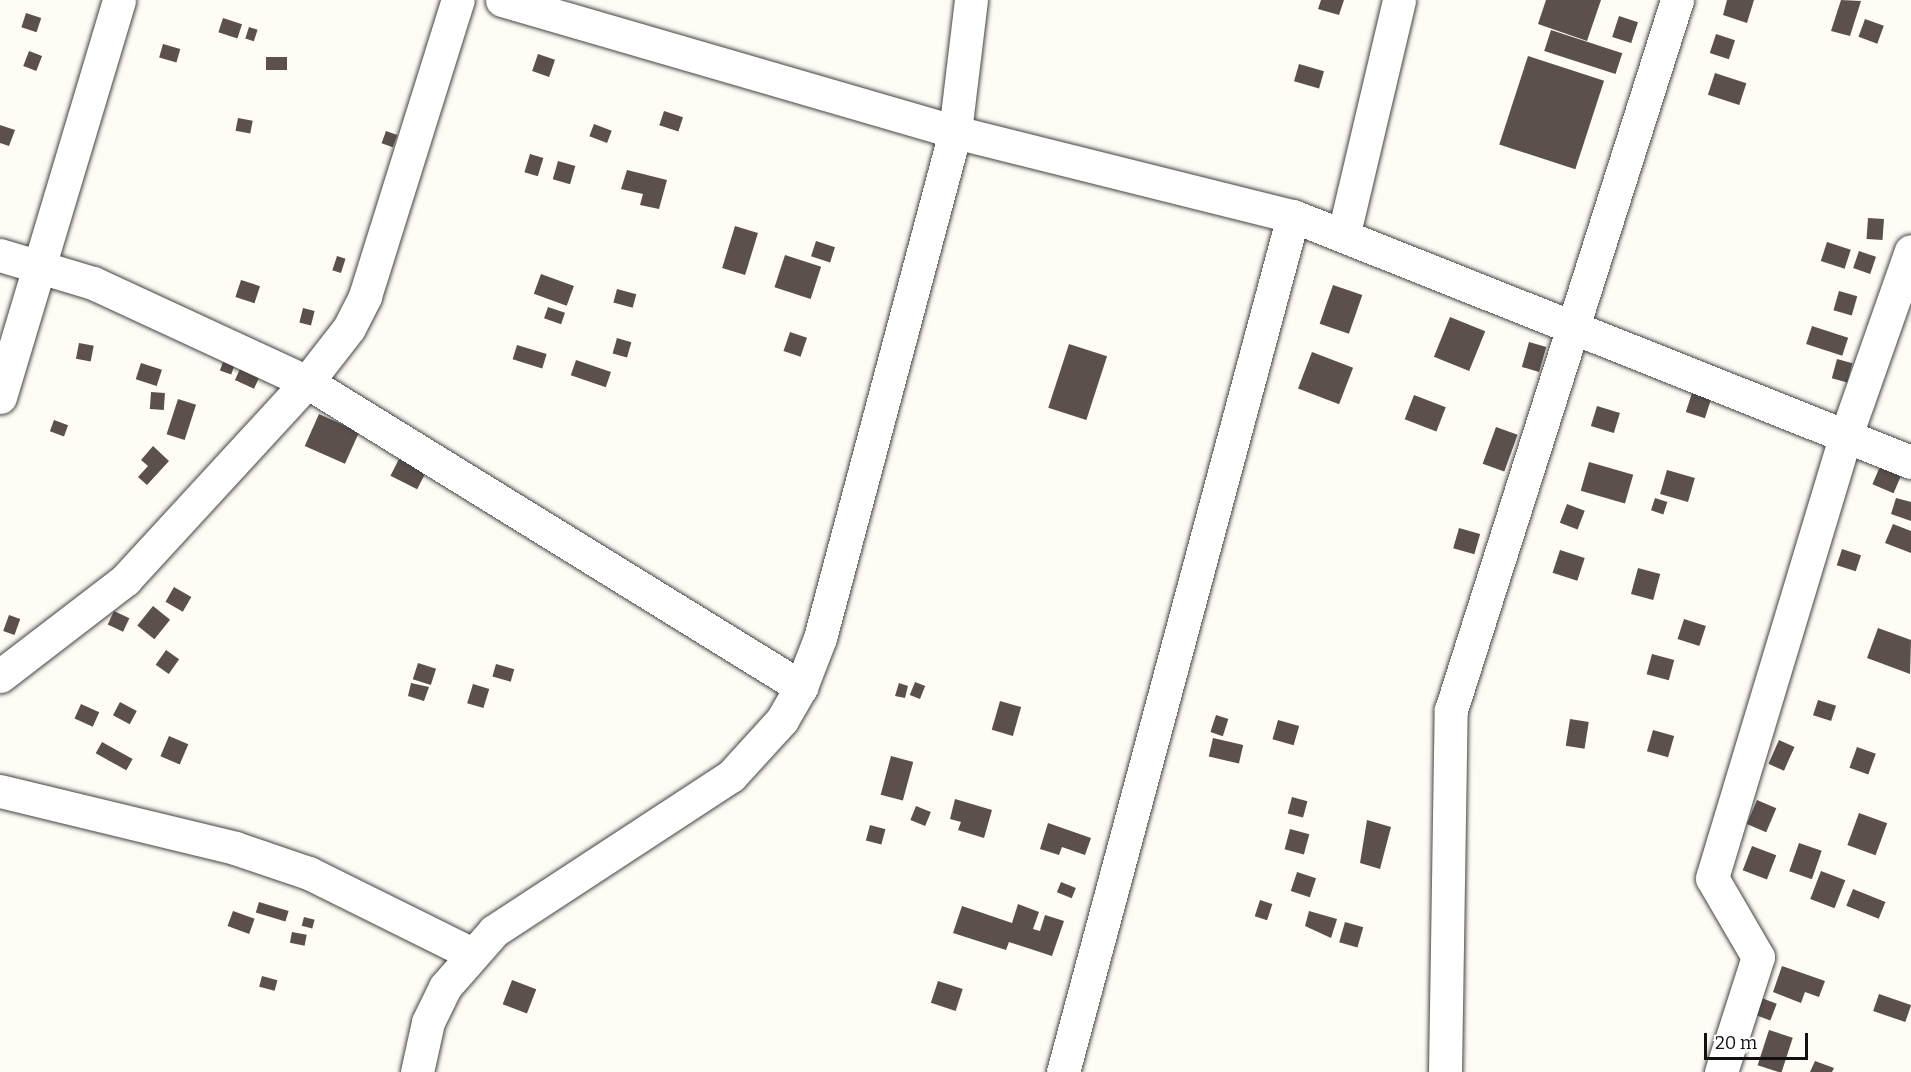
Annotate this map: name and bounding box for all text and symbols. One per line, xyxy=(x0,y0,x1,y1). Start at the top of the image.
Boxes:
scale bar xyxy=(1707,1021,1810,1059)
text: 20 m xyxy=(1715,1032,1757,1054)

